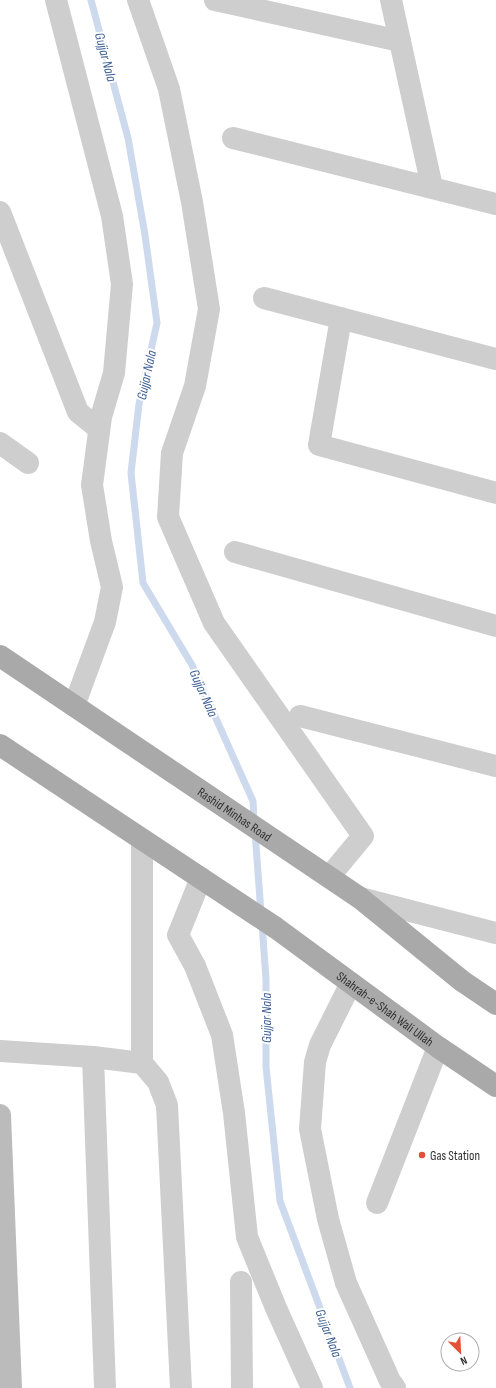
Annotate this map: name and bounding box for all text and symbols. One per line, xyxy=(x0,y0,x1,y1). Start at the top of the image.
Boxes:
water label: Gujjar Nala xyxy=(91,31,120,84)
water label: Gujjar Nala xyxy=(133,348,160,401)
water label: Gujjar Nala xyxy=(186,667,222,720)
street label: Rashid Minhas Road xyxy=(194,784,274,845)
street label: Shahrah-e-Shah Wali Ullah xyxy=(333,968,437,1050)
water label: Gujjar Nala xyxy=(258,993,275,1043)
place label: Gas Station xyxy=(430,1148,480,1164)
marker: Gas Station xyxy=(417,1150,427,1160)
water label: Gujjar Nala xyxy=(312,1307,346,1360)
north arrow xyxy=(440,1332,480,1372)
text: N xyxy=(458,1354,469,1368)

